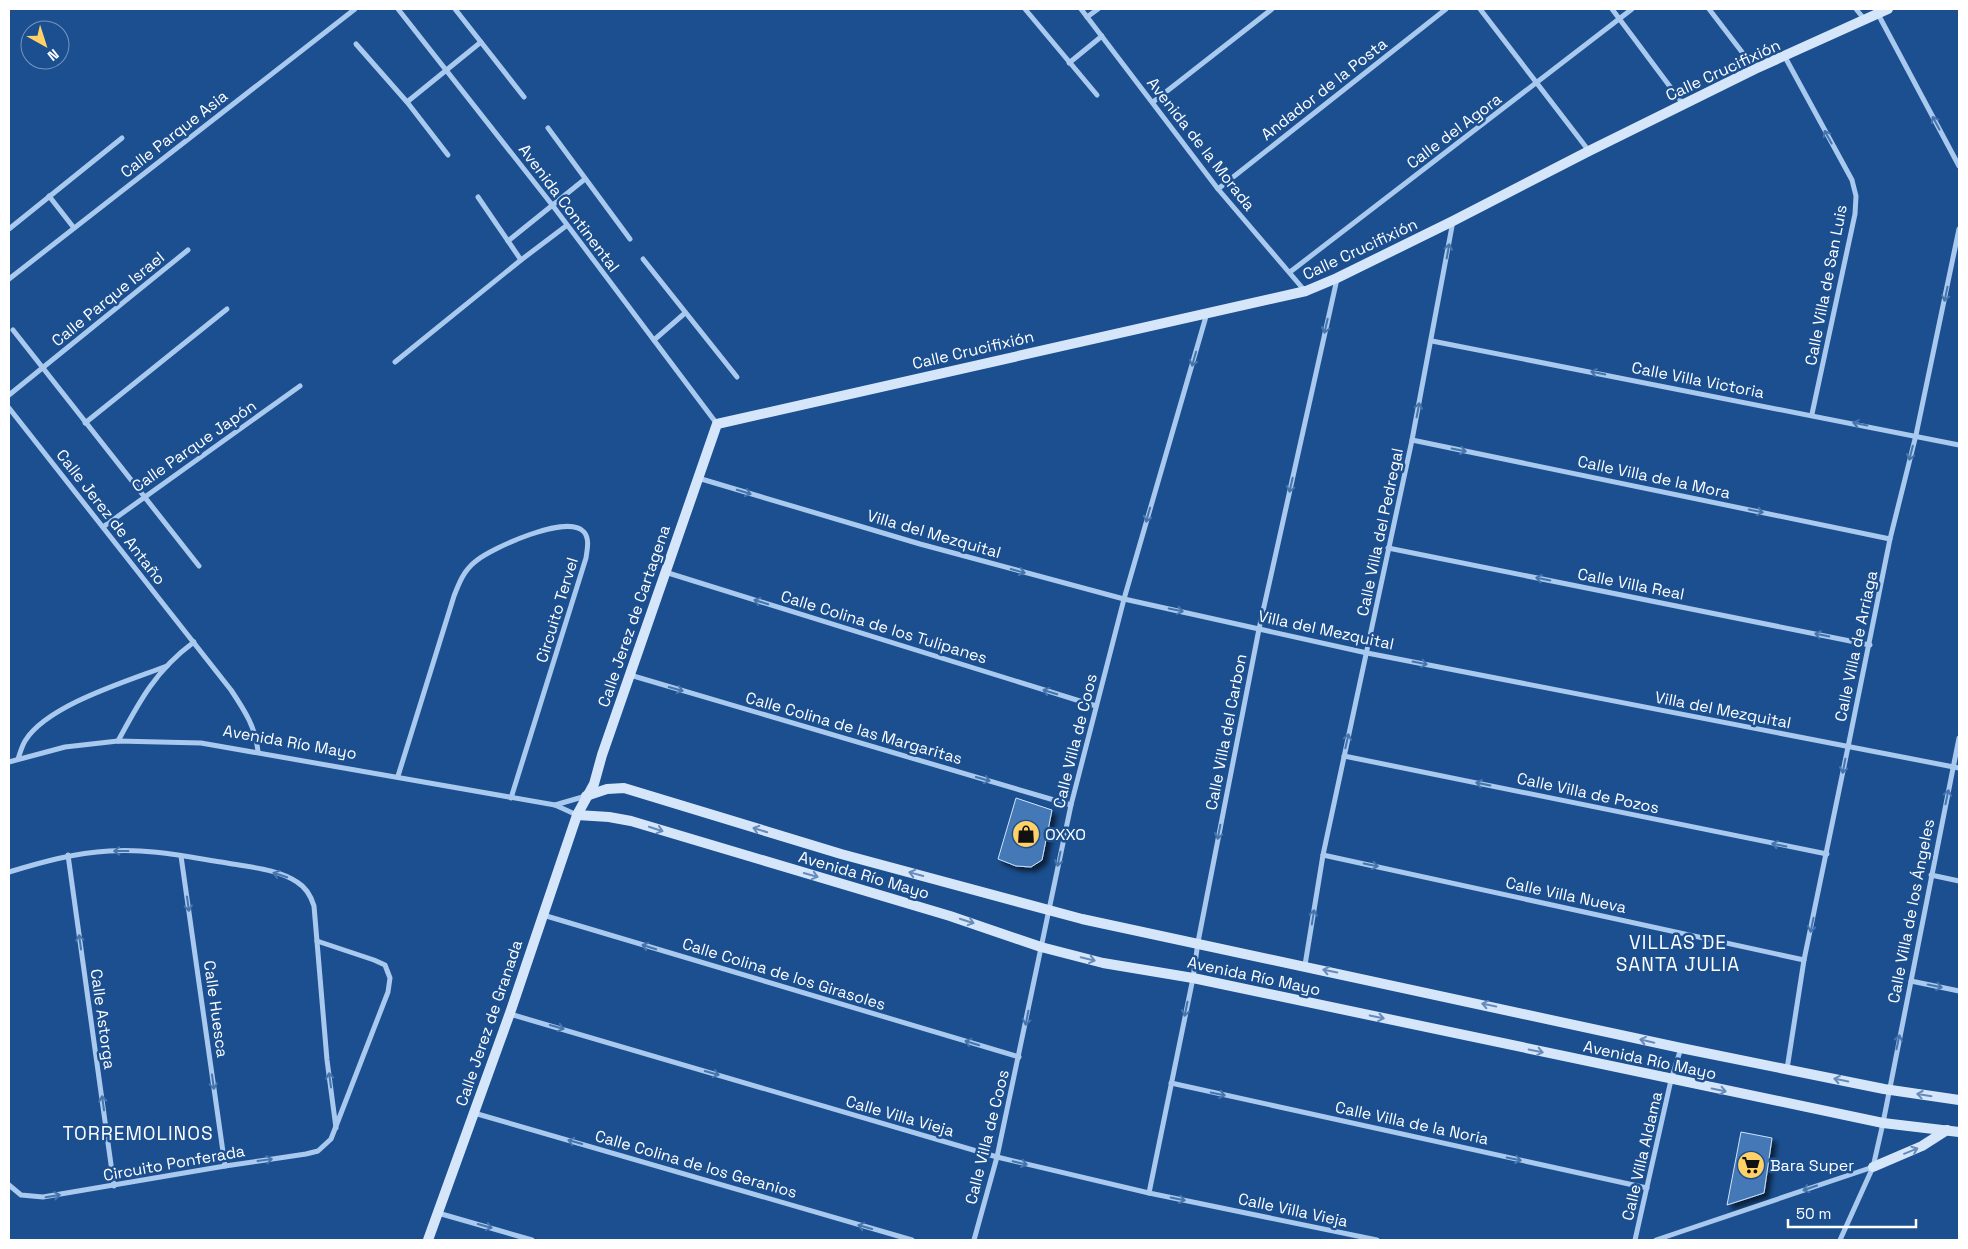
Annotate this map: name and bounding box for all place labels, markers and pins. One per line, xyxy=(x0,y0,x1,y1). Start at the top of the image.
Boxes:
shop icon: OXXO xyxy=(1011,819,1041,849)
place label: OXXO xyxy=(1045,824,1086,845)
supermarket icon: Bara Super xyxy=(1736,1150,1766,1180)
place label: Bara Super xyxy=(1770,1155,1854,1176)

